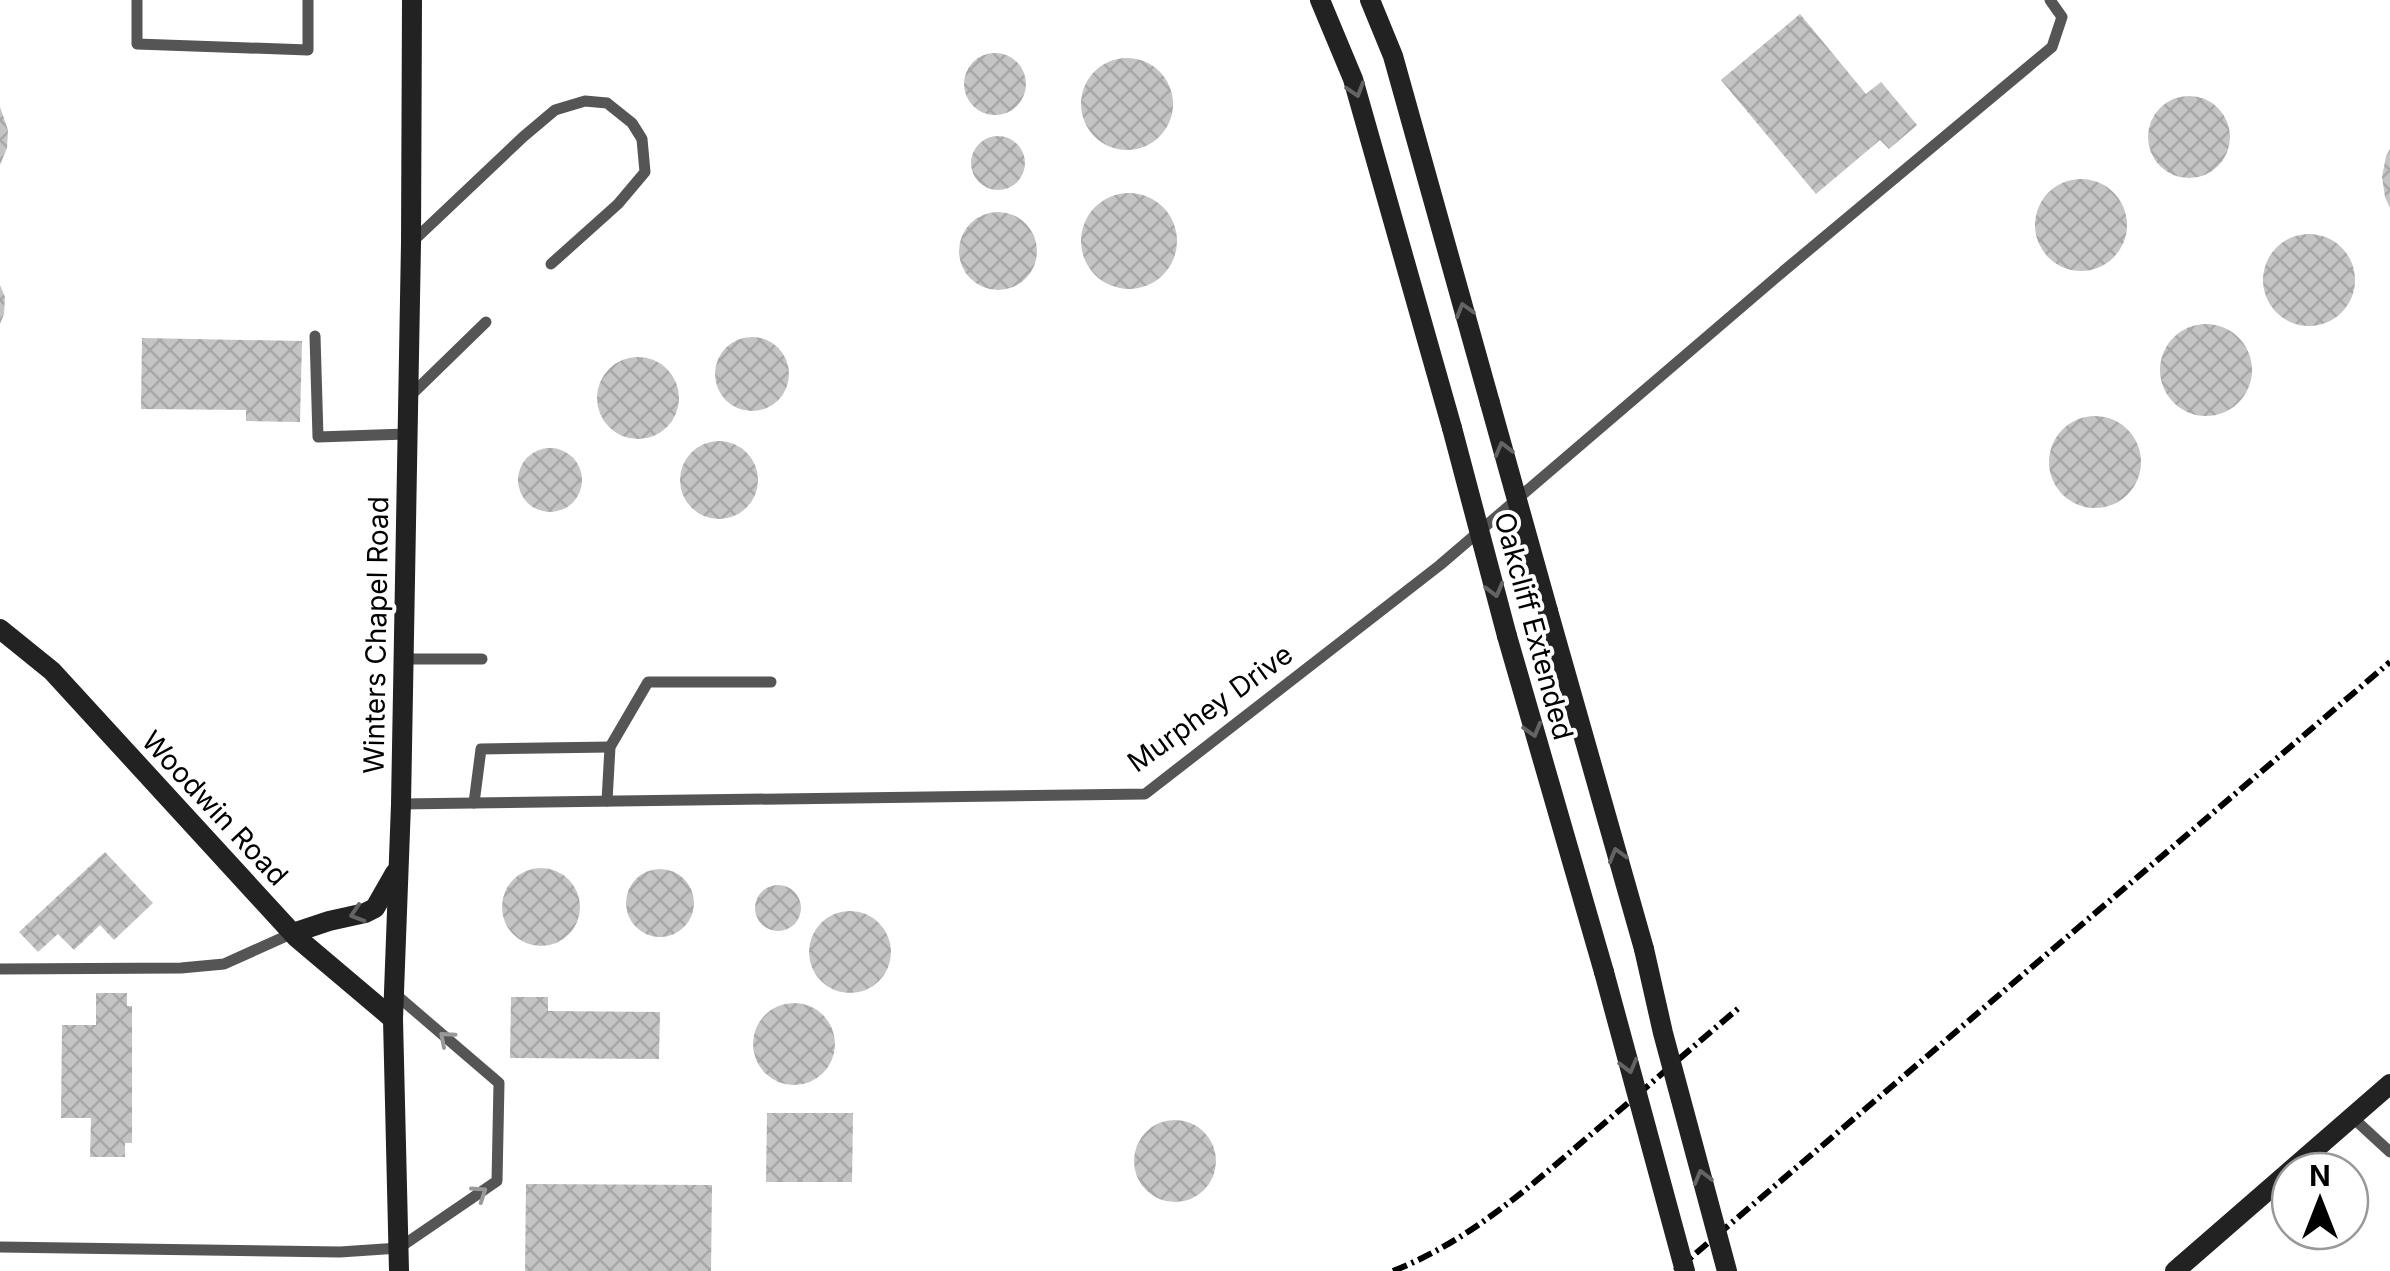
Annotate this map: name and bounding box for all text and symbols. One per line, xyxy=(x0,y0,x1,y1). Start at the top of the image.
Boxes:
one-way arrow xyxy=(1344,81,1365,98)
one-way arrow xyxy=(1455,301,1476,319)
one-way arrow xyxy=(1494,442,1515,459)
street label: Winters Chapel Road xyxy=(357,496,395,774)
street label: Oakcliff Extended xyxy=(1487,509,1581,743)
one-way arrow xyxy=(1483,581,1504,598)
street label: Murphey Drive xyxy=(1121,637,1299,779)
one-way arrow xyxy=(1521,721,1542,738)
street label: Woodwin Road xyxy=(135,724,295,892)
one-way arrow xyxy=(1608,847,1629,865)
one-way arrow xyxy=(349,903,366,923)
one-way arrow xyxy=(440,1032,458,1050)
one-way arrow xyxy=(1618,1057,1639,1074)
north arrow xyxy=(2270,1151,2370,1251)
text: N xyxy=(2309,1159,2331,1193)
one-way arrow xyxy=(1692,1169,1713,1186)
one-way arrow xyxy=(468,1187,487,1205)

